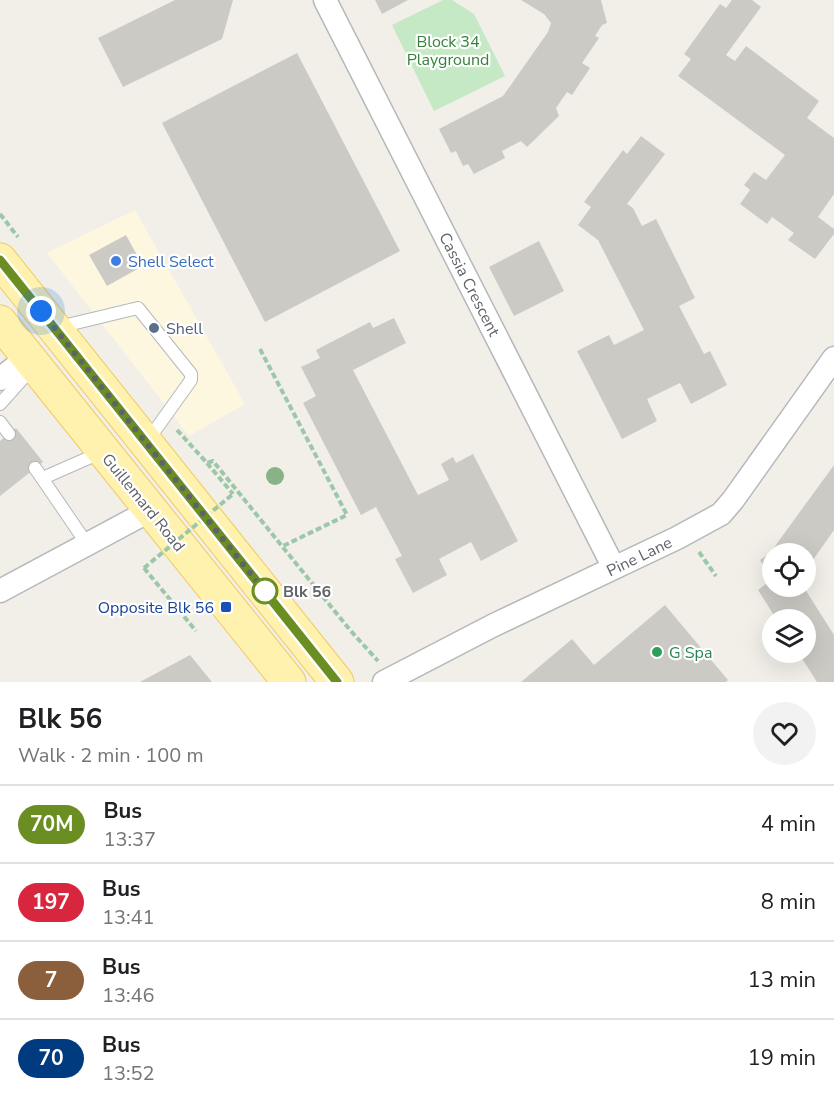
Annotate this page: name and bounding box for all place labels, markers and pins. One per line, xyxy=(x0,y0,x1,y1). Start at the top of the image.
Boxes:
place label: Shell Select xyxy=(128,251,214,273)
marker: Shell Select xyxy=(109,254,123,268)
place label: Shell xyxy=(166,318,203,340)
marker: Shell xyxy=(147,321,161,335)
marker: Blk 56 xyxy=(252,578,278,604)
place label: Blk 56 xyxy=(283,581,331,603)
place label: Opposite Blk 56 xyxy=(98,597,214,619)
marker: Opposite Blk 56 xyxy=(219,600,233,614)
place label: G Spa xyxy=(669,642,712,664)
marker: G Spa xyxy=(650,645,664,659)

